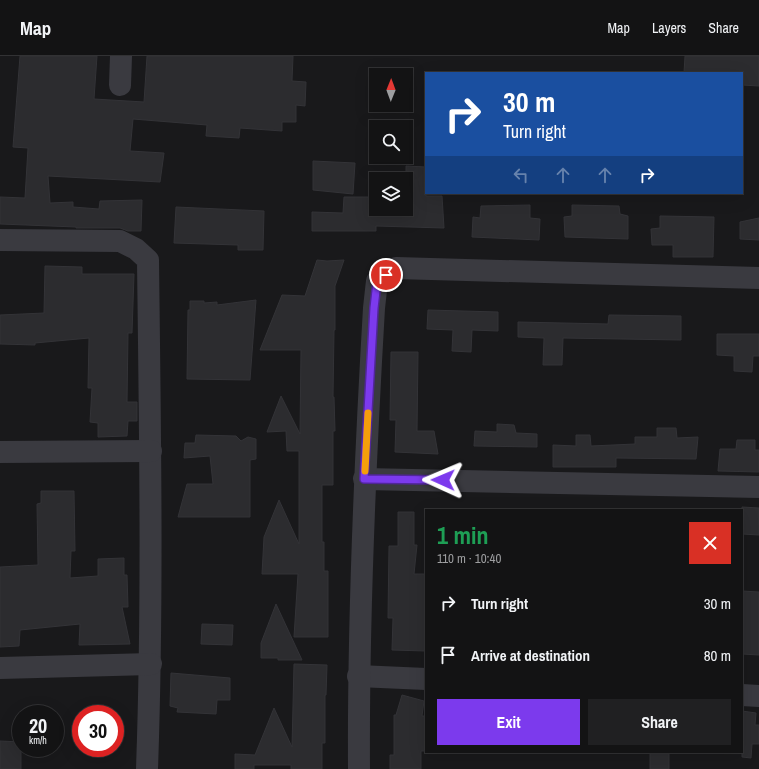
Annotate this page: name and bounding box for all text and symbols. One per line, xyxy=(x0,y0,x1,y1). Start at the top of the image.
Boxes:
text: Map xyxy=(20,15,51,41)
text: Map xyxy=(608,19,630,37)
text: Layers xyxy=(652,19,686,37)
text: Share xyxy=(708,19,739,37)
north arrow xyxy=(369,68,413,112)
map controls xyxy=(369,68,413,216)
text: 30 m xyxy=(503,83,555,121)
icon: right xyxy=(437,88,489,140)
text: Turn right xyxy=(503,119,566,144)
button: search xyxy=(369,120,413,164)
icon: left xyxy=(510,164,532,186)
icon: ahead xyxy=(552,164,574,186)
icon: ahead xyxy=(594,164,616,186)
icon: right xyxy=(636,164,658,186)
button: layers xyxy=(369,172,413,216)
pin xyxy=(369,258,403,292)
icon: arrive xyxy=(375,264,397,286)
position arrow xyxy=(422,459,464,501)
text: 1 min xyxy=(437,519,488,551)
button: close xyxy=(689,522,731,564)
text: 110 m · 10:40 xyxy=(437,550,501,567)
icon: right xyxy=(437,592,459,614)
text: Turn right xyxy=(471,593,528,614)
text: 30 m xyxy=(704,593,731,614)
icon: arrive xyxy=(437,644,459,666)
text: Arrive at destination xyxy=(471,645,590,666)
text: 80 m xyxy=(704,645,731,666)
button: Exit xyxy=(437,699,580,745)
button: Share xyxy=(588,699,731,745)
speed limit sign: 30 xyxy=(72,705,124,757)
text: 20 xyxy=(29,712,47,739)
text: km/h xyxy=(29,734,47,747)

